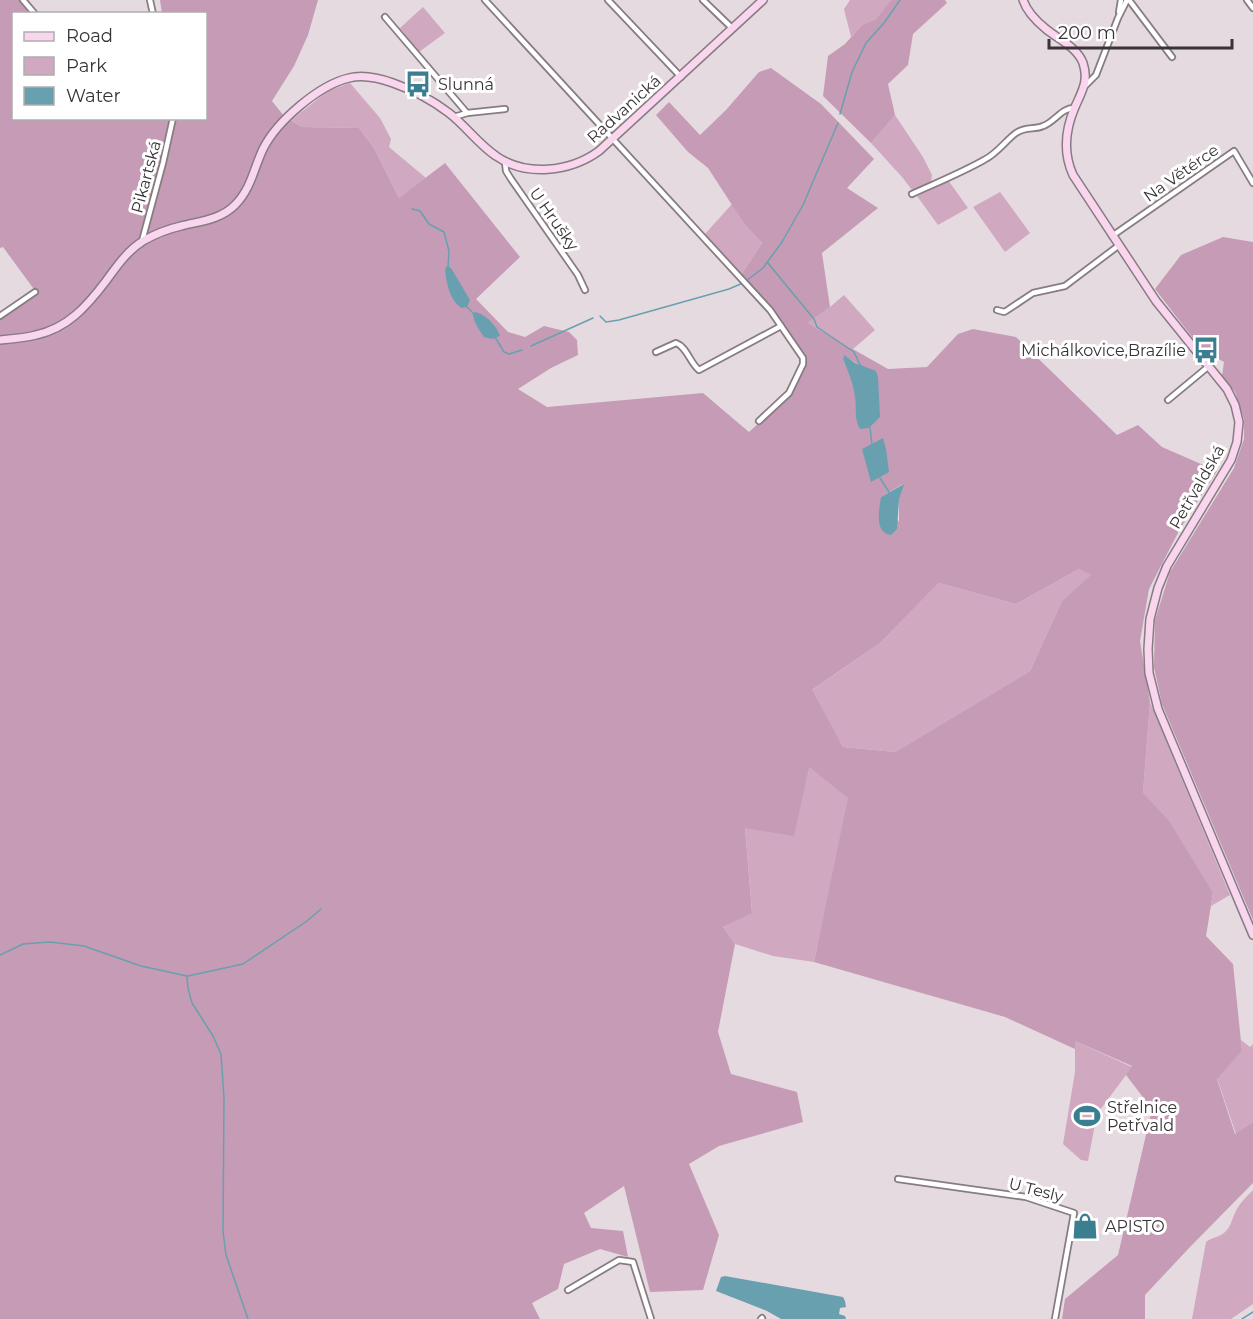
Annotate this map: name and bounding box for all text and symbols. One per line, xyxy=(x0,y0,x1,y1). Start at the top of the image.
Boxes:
legend xyxy=(12,12,207,120)
scale bar xyxy=(1049,12,1232,50)
text: 200 m xyxy=(1058,22,1116,44)
text: Road xyxy=(66,25,113,47)
text: Park xyxy=(66,55,107,77)
bus stop icon: Slunná xyxy=(403,69,433,99)
street label: Radvanická xyxy=(583,71,665,147)
place label: Slunná xyxy=(438,75,494,94)
text: Water xyxy=(66,85,121,107)
street label: Pikartská xyxy=(127,139,165,215)
street label: Na Větérce xyxy=(1140,140,1222,206)
street label: U Hrušky xyxy=(525,184,583,254)
bus stop icon: Michálkovice,Brazílie xyxy=(1191,335,1221,365)
place label: Michálkovice,Brazílie xyxy=(1021,341,1186,360)
street label: Petřvaldská xyxy=(1165,442,1229,532)
place label: Střelnice Petřvald xyxy=(1107,1098,1177,1135)
sports icon: Střelnice Petřvald xyxy=(1072,1101,1102,1131)
street label: U Tesly xyxy=(1007,1174,1066,1206)
shop icon: APISTO xyxy=(1070,1211,1100,1241)
place label: APISTO xyxy=(1105,1217,1165,1236)

